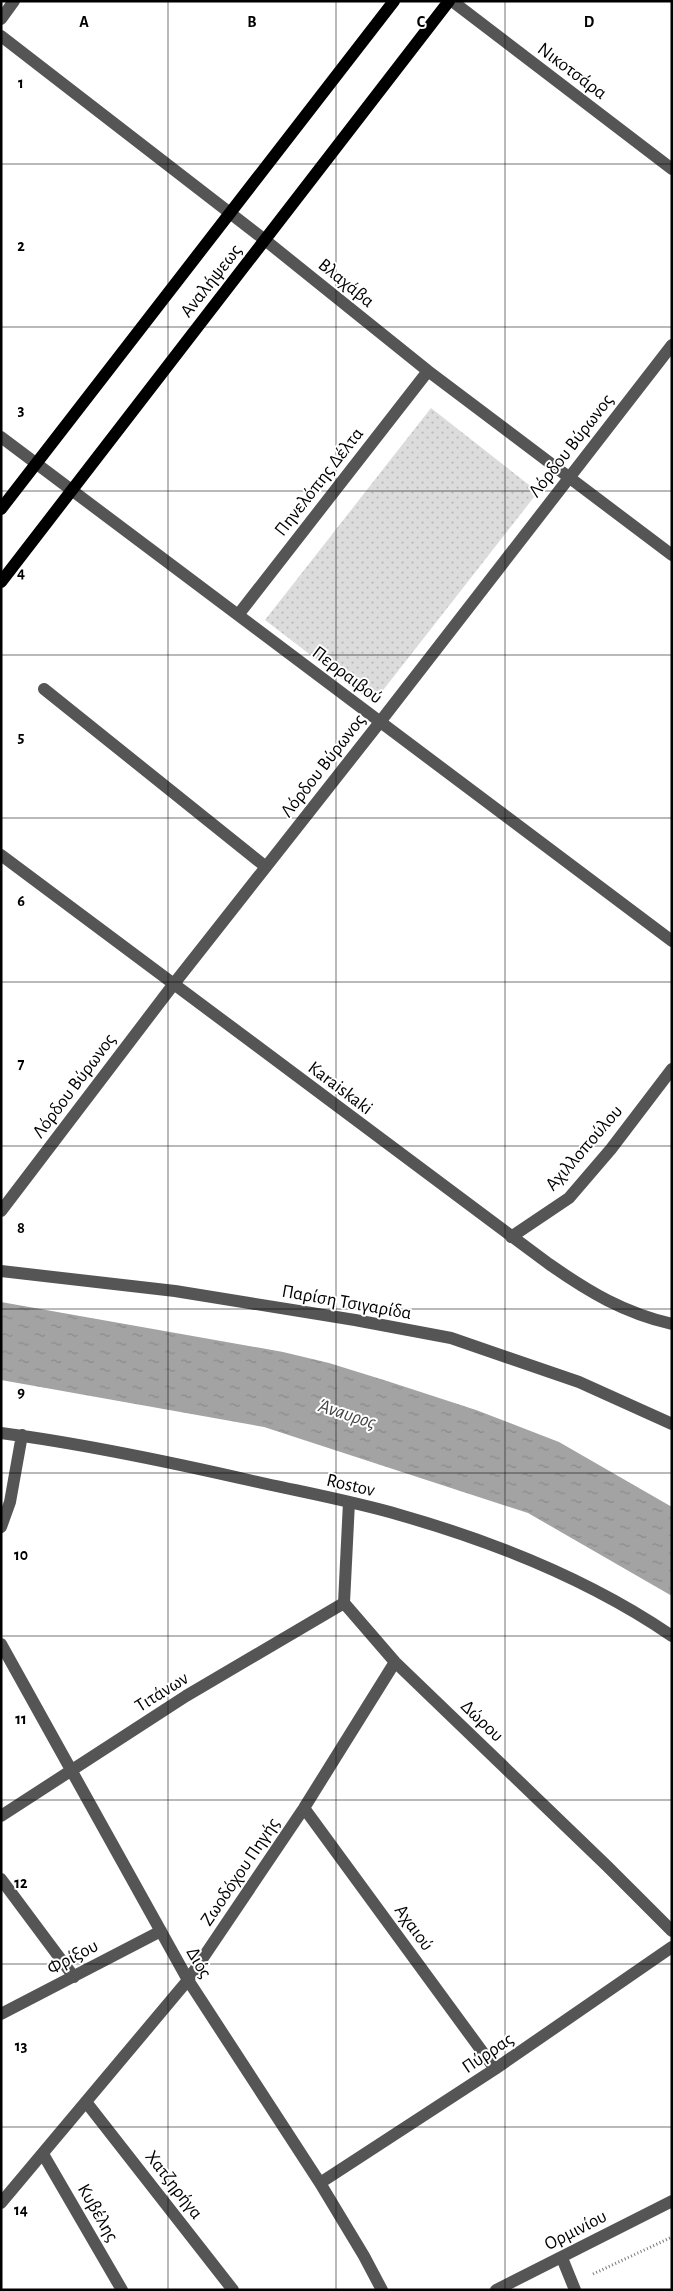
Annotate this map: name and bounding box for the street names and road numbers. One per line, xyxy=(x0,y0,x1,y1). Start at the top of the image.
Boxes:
street label: Νικοτσάρα xyxy=(534,39,610,103)
street label: Αναλήψεως xyxy=(177,241,245,321)
street label: Βλαχάβα xyxy=(314,255,378,311)
street label: Λόρδου Βύρωνος xyxy=(525,391,617,501)
street label: Πηνελόπης Δέλτα xyxy=(271,424,367,540)
street label: Περραιβού xyxy=(309,643,386,708)
street label: Λόρδου Βύρωνος xyxy=(277,711,369,821)
street label: Λόρδου Βύρωνος xyxy=(29,1030,119,1142)
street label: Karaiskaki xyxy=(304,1058,376,1118)
street label: Αχιλλοπούλου xyxy=(542,1102,626,1194)
street label: Παρίση Τσιγαρίδα xyxy=(280,1282,413,1323)
street label: Rostov xyxy=(325,1471,377,1500)
street label: Τιτάνων xyxy=(132,1669,192,1716)
street label: Δώρου xyxy=(457,1696,507,1746)
street label: Ζωοδόχου Πηγής xyxy=(197,1814,283,1929)
street label: Αχαιού xyxy=(391,1901,437,1954)
street label: Φρίξου xyxy=(44,1936,101,1979)
street label: Διός xyxy=(182,1944,215,1981)
street label: Πύρρας xyxy=(459,2029,517,2077)
street label: Χατζηρήγα xyxy=(141,2147,206,2223)
street label: Κυβέλης xyxy=(74,2181,122,2245)
street label: Ορμινίου xyxy=(541,2207,610,2254)

